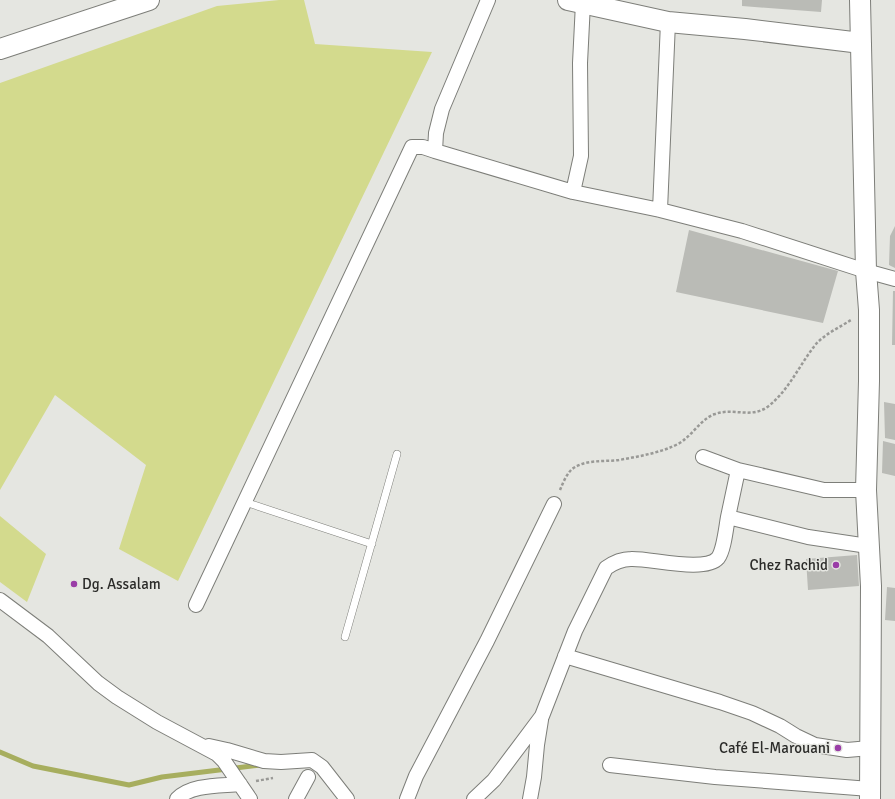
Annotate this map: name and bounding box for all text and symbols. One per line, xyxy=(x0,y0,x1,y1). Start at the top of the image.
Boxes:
place label: Chez Rachid xyxy=(750,556,828,574)
marker: Chez Rachid xyxy=(831,560,841,570)
place label: Dg. Assalam xyxy=(82,575,161,593)
marker: Dg. Assalam xyxy=(69,579,79,589)
place label: Café El-Marouani xyxy=(719,739,830,757)
marker: Café El-Marouani xyxy=(833,743,843,753)

